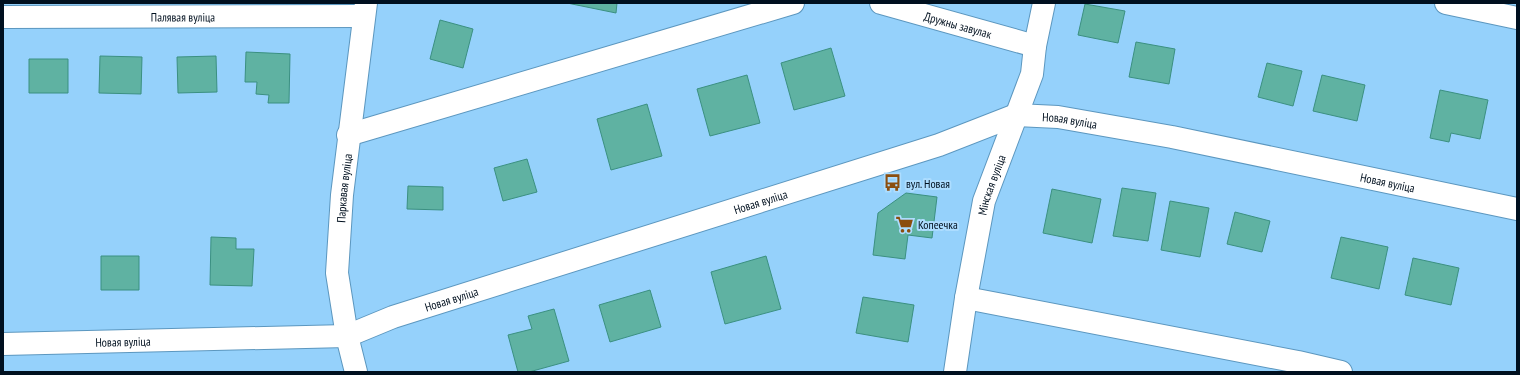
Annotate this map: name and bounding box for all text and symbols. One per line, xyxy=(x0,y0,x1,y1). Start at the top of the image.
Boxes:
street label: Дружны завулак xyxy=(923,8,994,41)
street label: Палявая вуліца xyxy=(151,9,215,24)
street label: Новая вуліца xyxy=(1042,109,1099,131)
street label: Мінская вуліца xyxy=(974,152,1008,216)
street label: Паркавая вуліца xyxy=(333,153,355,223)
street label: Новая вуліца xyxy=(1359,169,1416,195)
bus stop icon: вул. Новая xyxy=(883,173,903,193)
place label: вул. Новая xyxy=(906,176,950,191)
street label: Новая вуліца xyxy=(732,186,789,217)
supermarket icon: Копеечка xyxy=(895,214,915,234)
place label: Копеечка xyxy=(918,217,958,232)
street label: Новая вуліца xyxy=(423,283,480,314)
street label: Новая вуліца xyxy=(95,333,151,349)

